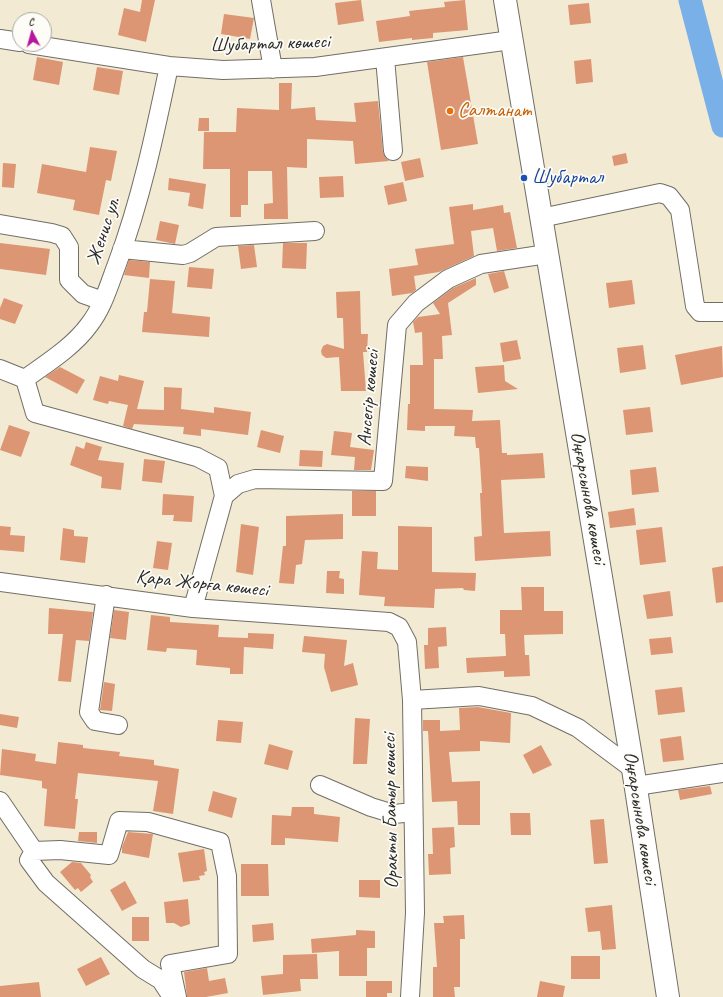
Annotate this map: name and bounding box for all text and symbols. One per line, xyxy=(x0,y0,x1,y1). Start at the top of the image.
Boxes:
north arrow xyxy=(12,12,52,52)
text: С xyxy=(27,14,34,28)
street label: Шубартал көшесі xyxy=(210,30,330,58)
place label: Салтанат xyxy=(458,99,531,123)
marker: Салтанат xyxy=(445,106,455,116)
place label: Шубартал xyxy=(532,166,603,190)
marker: Шубартал xyxy=(519,173,529,183)
street label: Женис ул. xyxy=(82,194,126,268)
street label: Ансегір көшесі xyxy=(353,349,385,447)
street label: Оңғарсынова көшесі xyxy=(565,430,611,566)
street label: Қара Жорға көшесі xyxy=(135,565,269,603)
street label: Оракты Батыр көшесі xyxy=(378,733,404,889)
street label: Оңғарсынова көшесі xyxy=(618,750,662,886)

